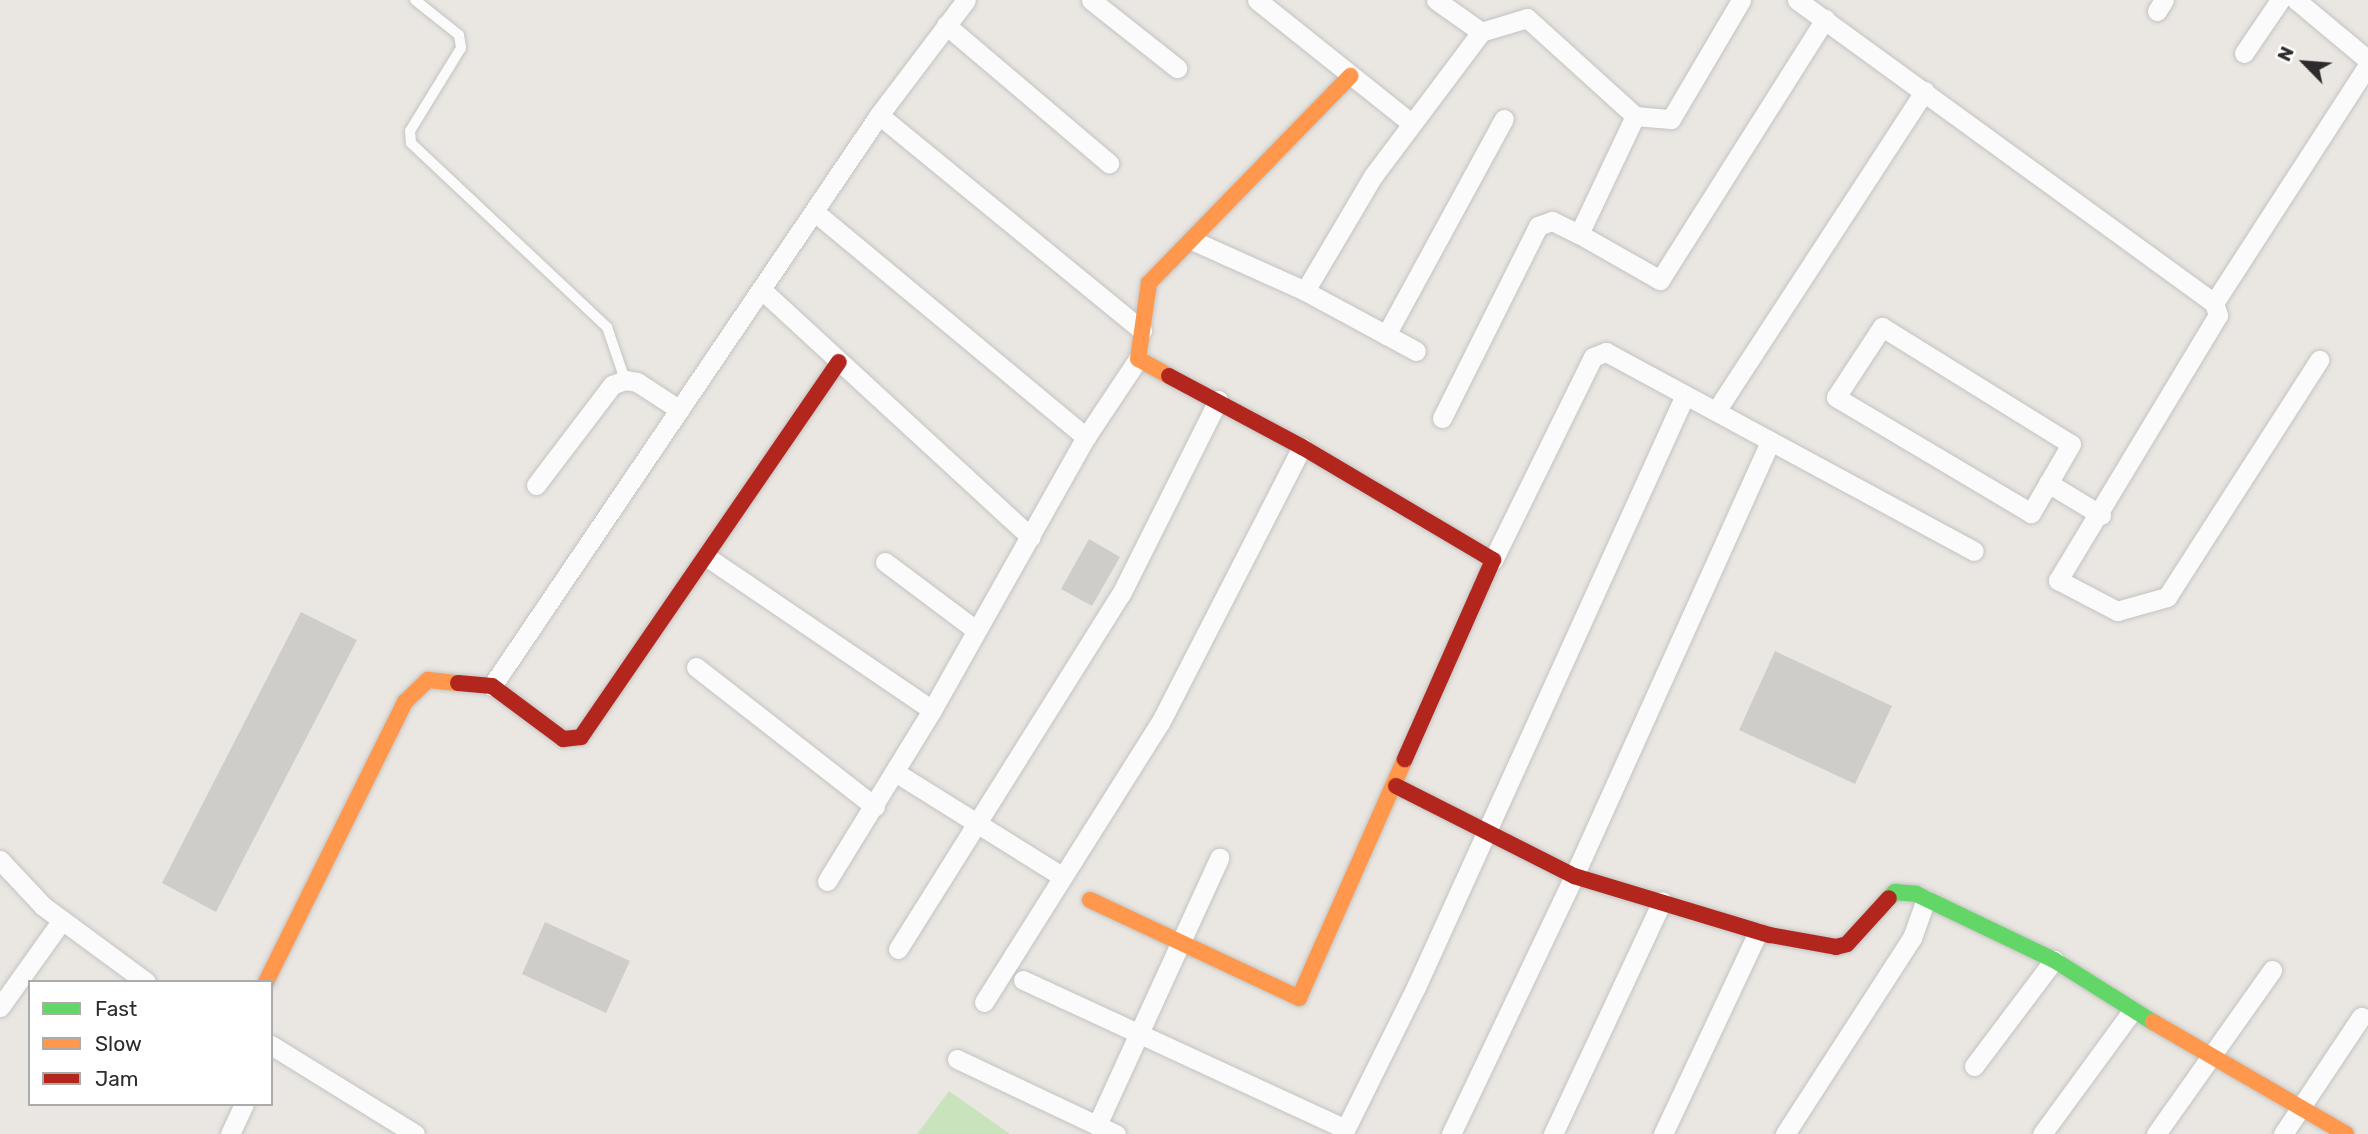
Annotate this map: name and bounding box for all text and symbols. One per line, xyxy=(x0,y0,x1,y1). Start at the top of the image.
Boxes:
north arrow xyxy=(2270,28,2340,98)
text: N xyxy=(2272,43,2299,65)
legend xyxy=(28,980,273,1106)
text: Fast xyxy=(95,996,137,1021)
text: Slow xyxy=(95,1031,142,1056)
text: Jam xyxy=(95,1066,139,1091)

